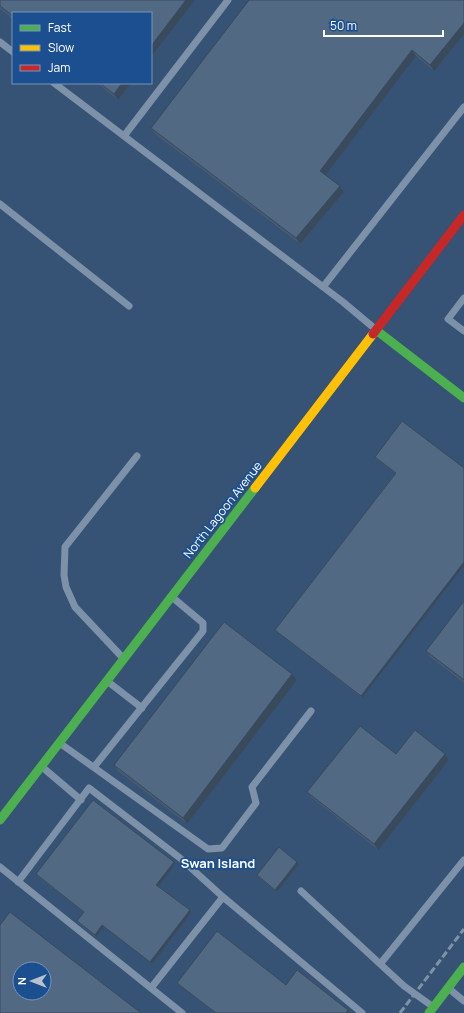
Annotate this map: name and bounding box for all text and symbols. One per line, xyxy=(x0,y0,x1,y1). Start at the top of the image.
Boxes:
legend xyxy=(12,12,152,84)
scale bar xyxy=(324,12,443,38)
text: 50 m xyxy=(330,17,357,34)
text: Fast xyxy=(48,19,72,36)
text: Slow xyxy=(48,39,74,56)
text: Jam xyxy=(48,59,70,76)
street label: North Lagoon Avenue xyxy=(179,458,266,562)
district label: Swan Island xyxy=(181,854,255,872)
north arrow xyxy=(12,961,52,1001)
text: N xyxy=(14,977,29,985)

